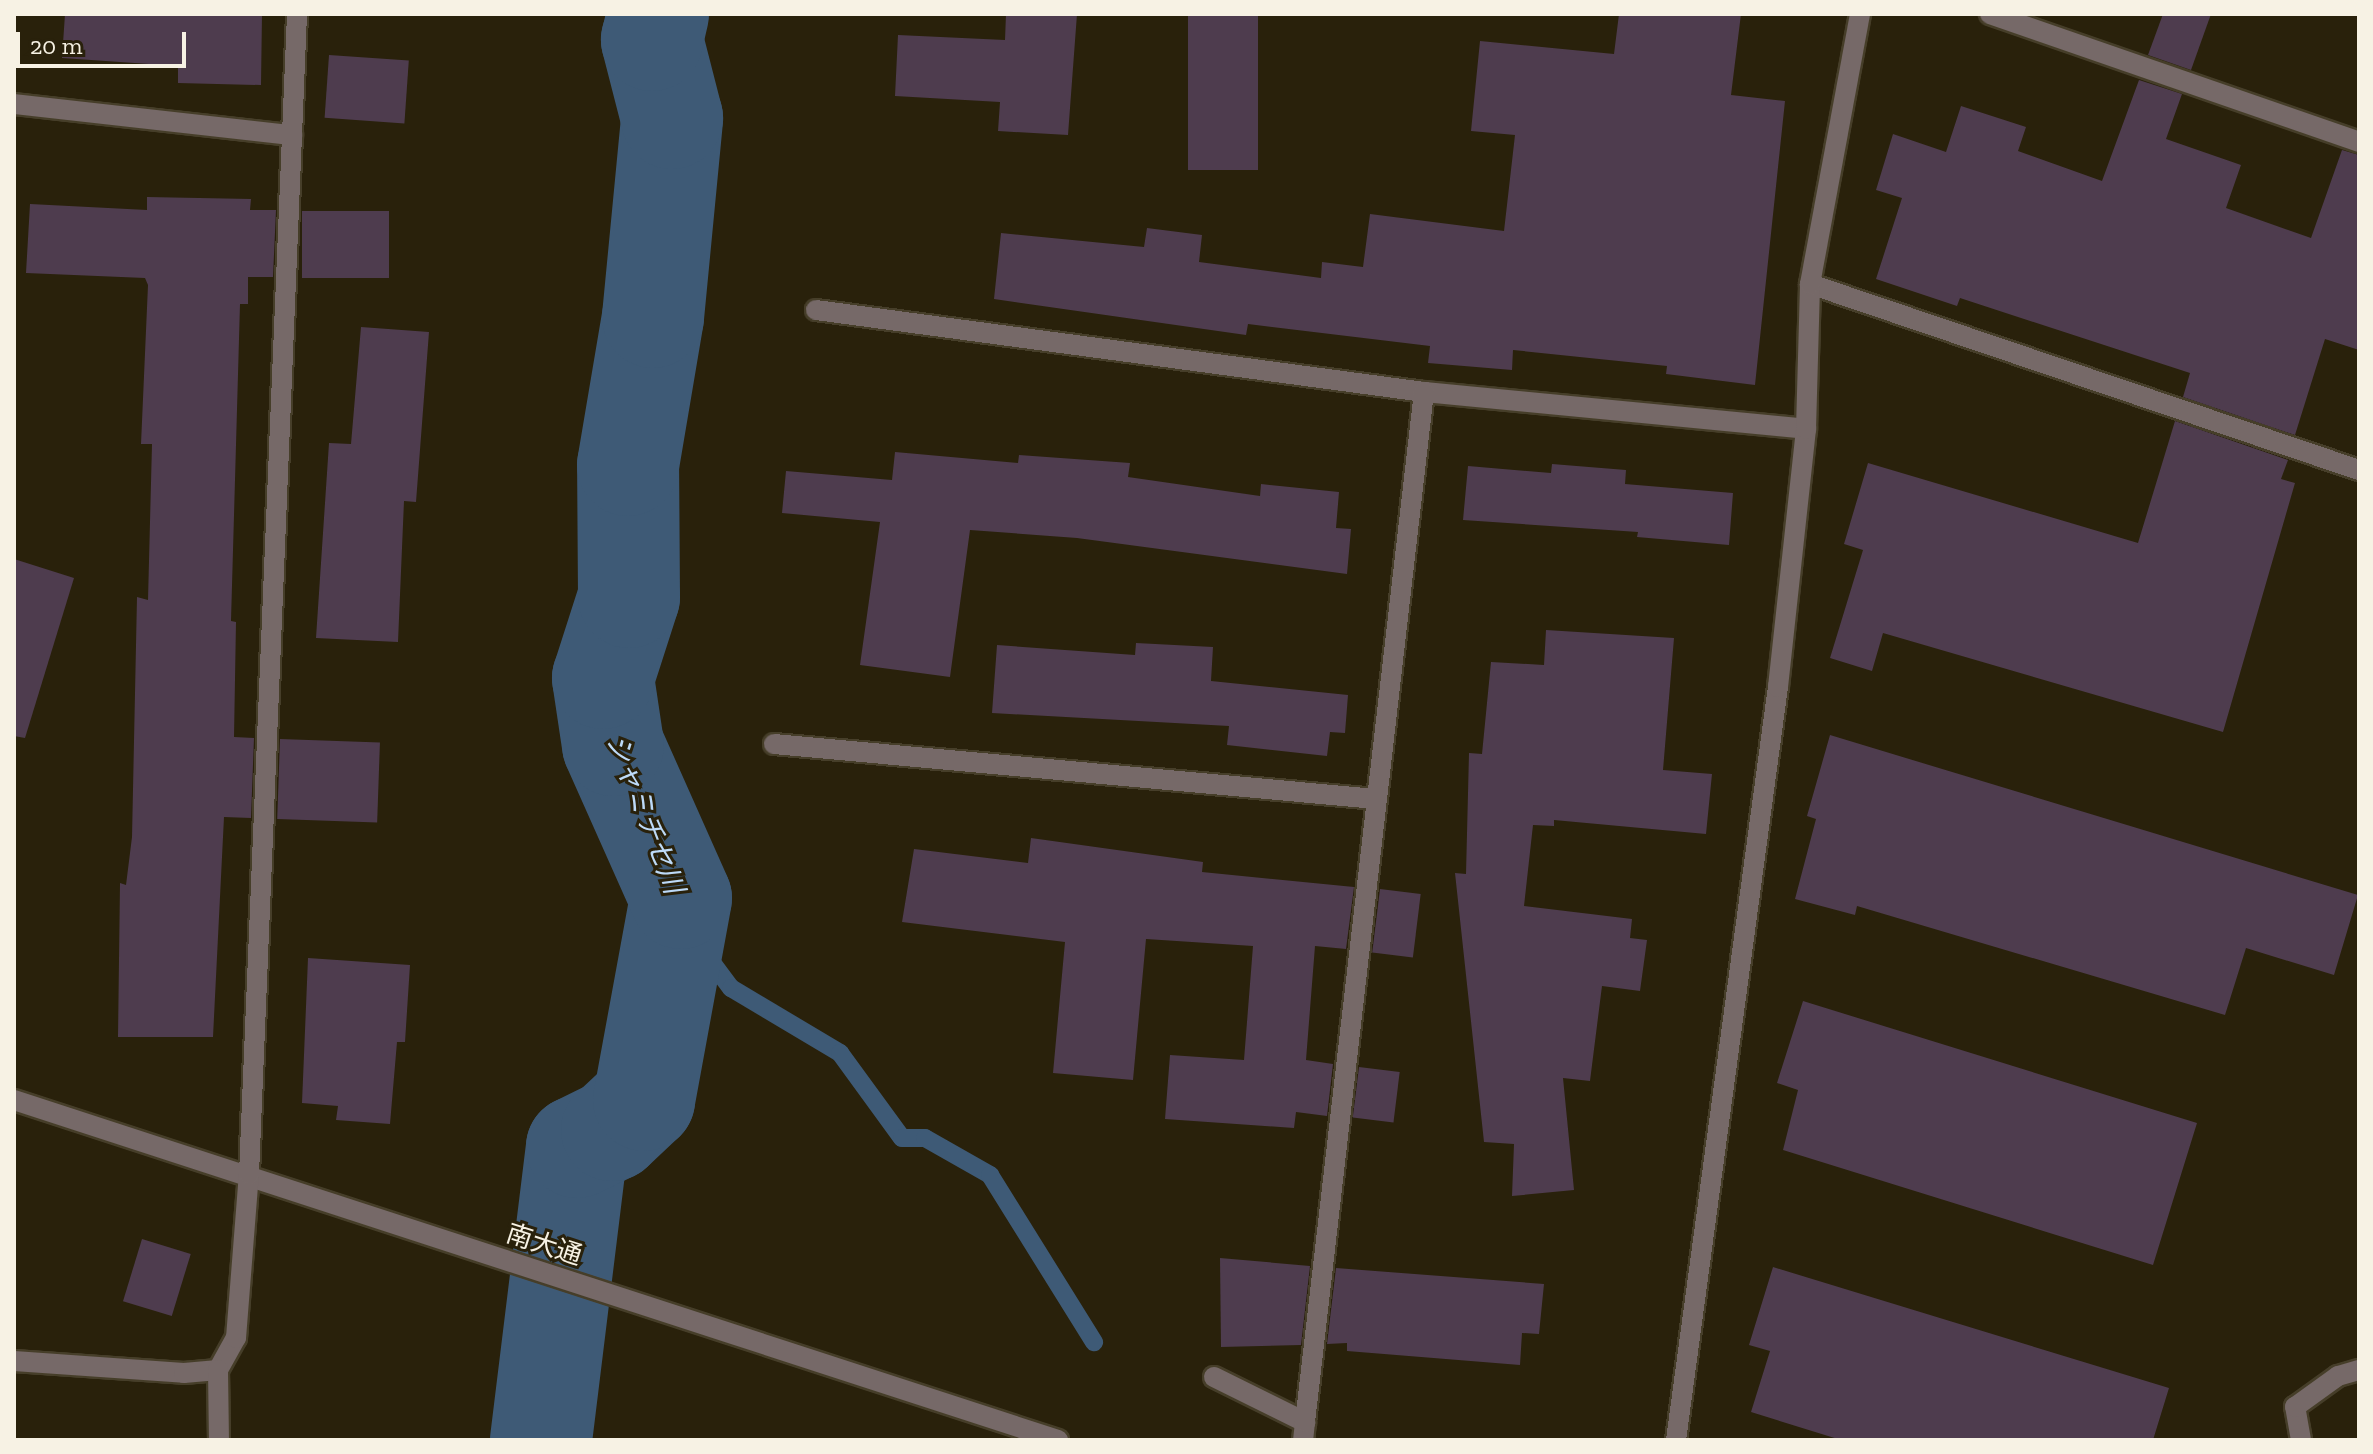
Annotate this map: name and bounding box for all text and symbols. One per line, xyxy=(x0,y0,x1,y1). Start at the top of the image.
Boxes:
scale bar xyxy=(20,16,190,66)
text: 20 m xyxy=(30,31,82,60)
water label: シャミチセ川 xyxy=(599,730,691,898)
street label: 南大通 xyxy=(502,1218,586,1272)

